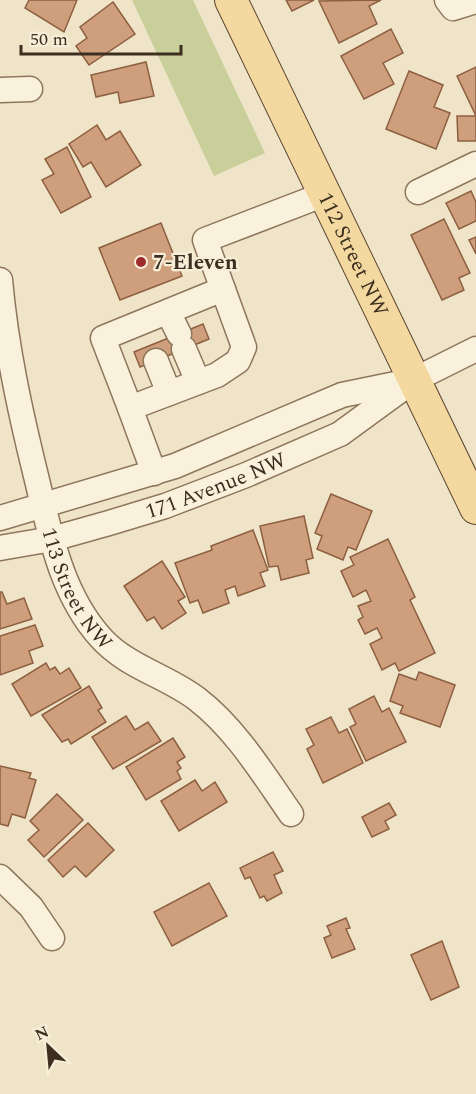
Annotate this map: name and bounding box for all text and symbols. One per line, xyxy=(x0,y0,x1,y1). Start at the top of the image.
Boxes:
scale bar xyxy=(21,18,182,56)
text: 50 m xyxy=(30,26,68,53)
street label: 112 Street NW xyxy=(309,187,396,322)
place label: 7-Eleven xyxy=(153,247,238,279)
marker: 7-Eleven xyxy=(134,255,148,269)
street label: 171 Avenue NW xyxy=(142,444,292,528)
street label: 113 Street NW xyxy=(32,524,120,658)
north arrow xyxy=(18,1016,78,1076)
text: N xyxy=(31,1020,53,1047)

